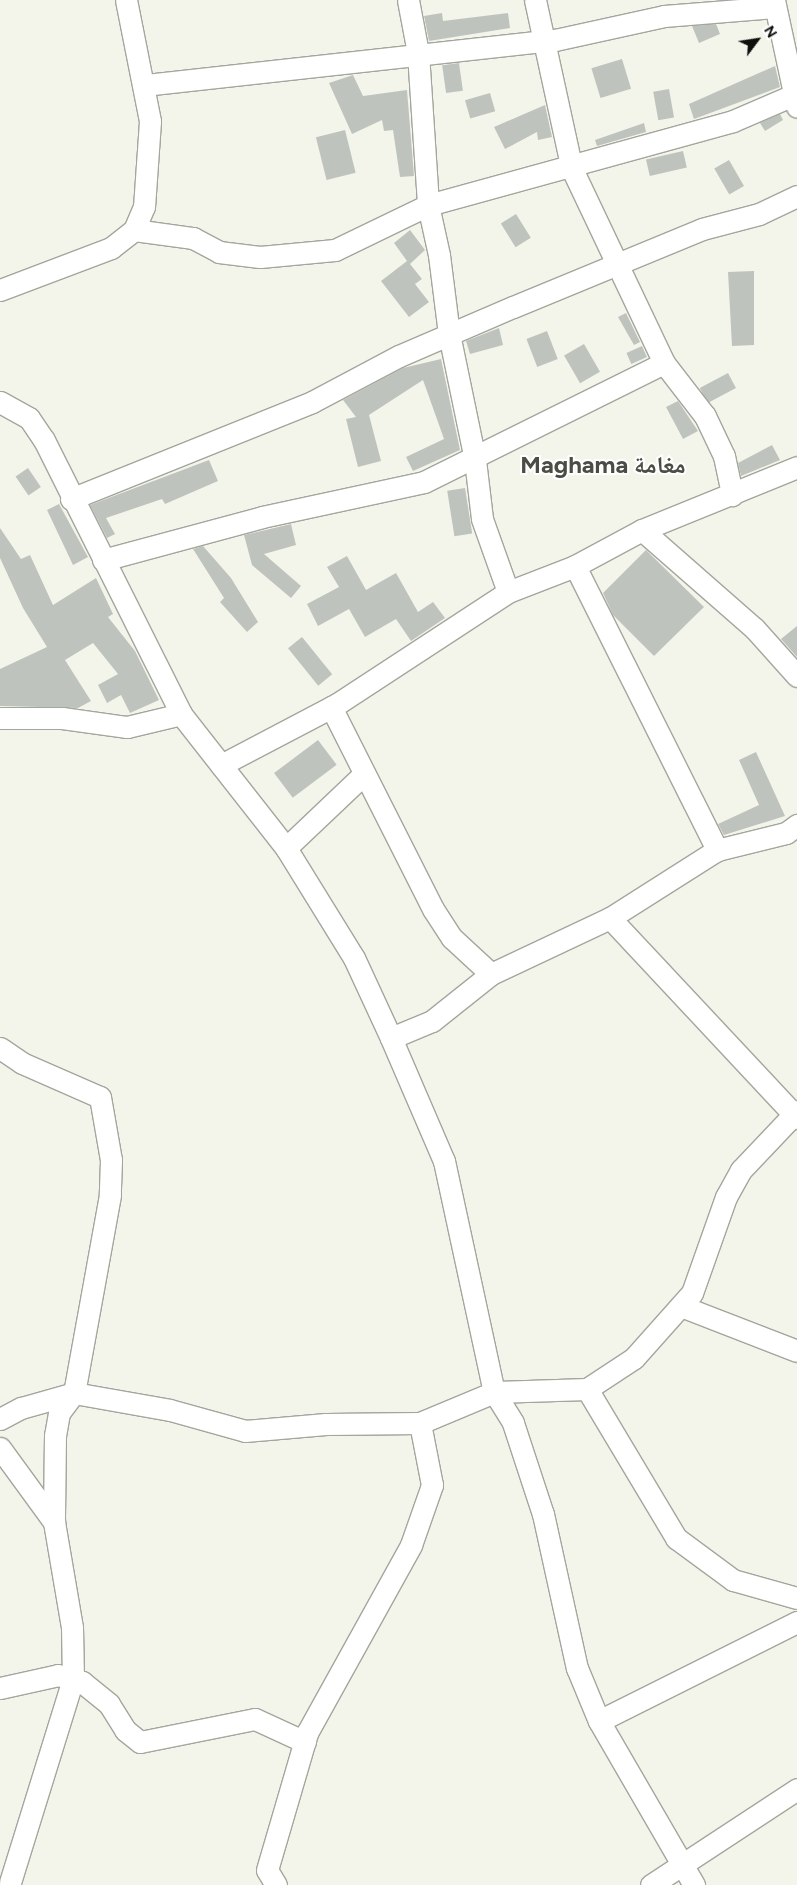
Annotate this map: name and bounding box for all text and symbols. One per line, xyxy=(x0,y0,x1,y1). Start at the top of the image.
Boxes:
north arrow xyxy=(732,15,782,65)
text: N xyxy=(760,23,780,41)
district label: Maghama مغامة xyxy=(520,451,686,479)

